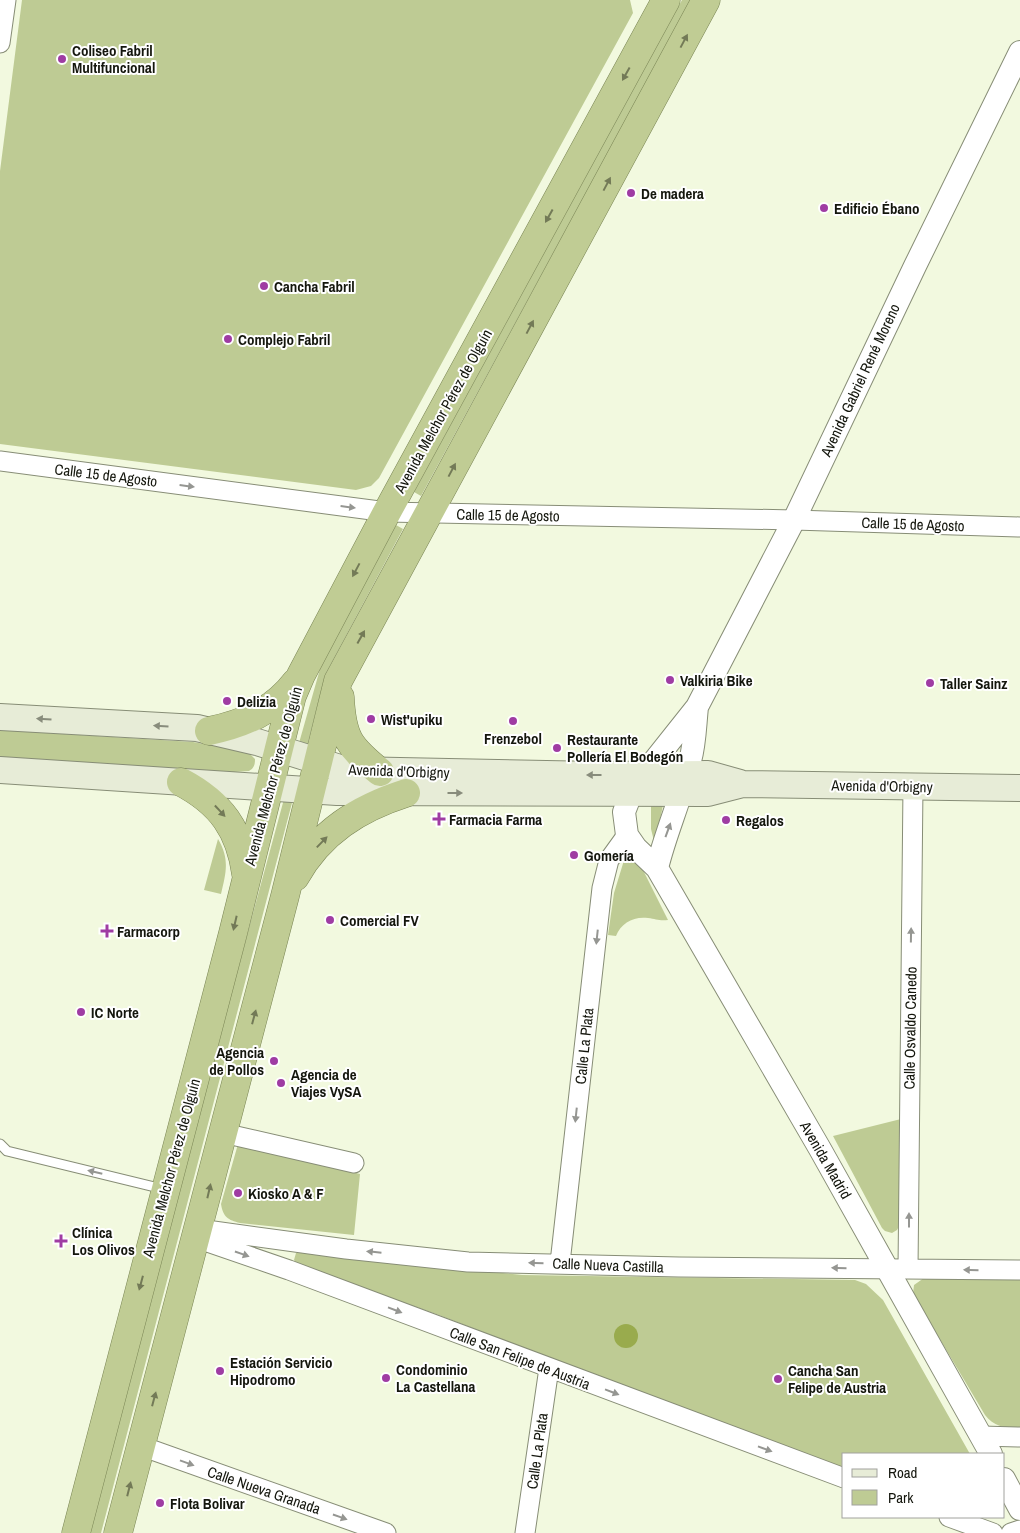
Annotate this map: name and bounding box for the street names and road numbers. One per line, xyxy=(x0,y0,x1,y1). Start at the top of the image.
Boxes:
street label: Avenida Gabriel René Moreno xyxy=(815,300,905,461)
street label: Avenida Melchor Pérez de Olguín xyxy=(389,325,497,498)
street label: Calle 15 de Agosto xyxy=(53,458,159,492)
street label: Calle 15 de Agosto xyxy=(456,504,560,526)
street label: Calle 15 de Agosto xyxy=(861,512,965,536)
street label: Avenida Melchor Pérez de Olguín xyxy=(239,684,307,869)
street label: Avenida d'Orbigny xyxy=(347,759,451,783)
street label: Avenida d'Orbigny xyxy=(830,775,934,797)
street label: Calle Osvaldo Canedo xyxy=(898,966,922,1090)
street label: Calle La Plata xyxy=(570,1007,598,1085)
street label: Avenida Melchor Pérez de Olguín xyxy=(137,1076,205,1261)
street label: Avenida Madrid xyxy=(795,1116,857,1203)
street label: Calle Nueva Castilla xyxy=(552,1253,664,1277)
street label: Calle San Felipe de Austria xyxy=(447,1321,594,1395)
street label: Calle La Plata xyxy=(521,1411,553,1490)
street label: Calle Nueva Granada xyxy=(205,1461,323,1519)

